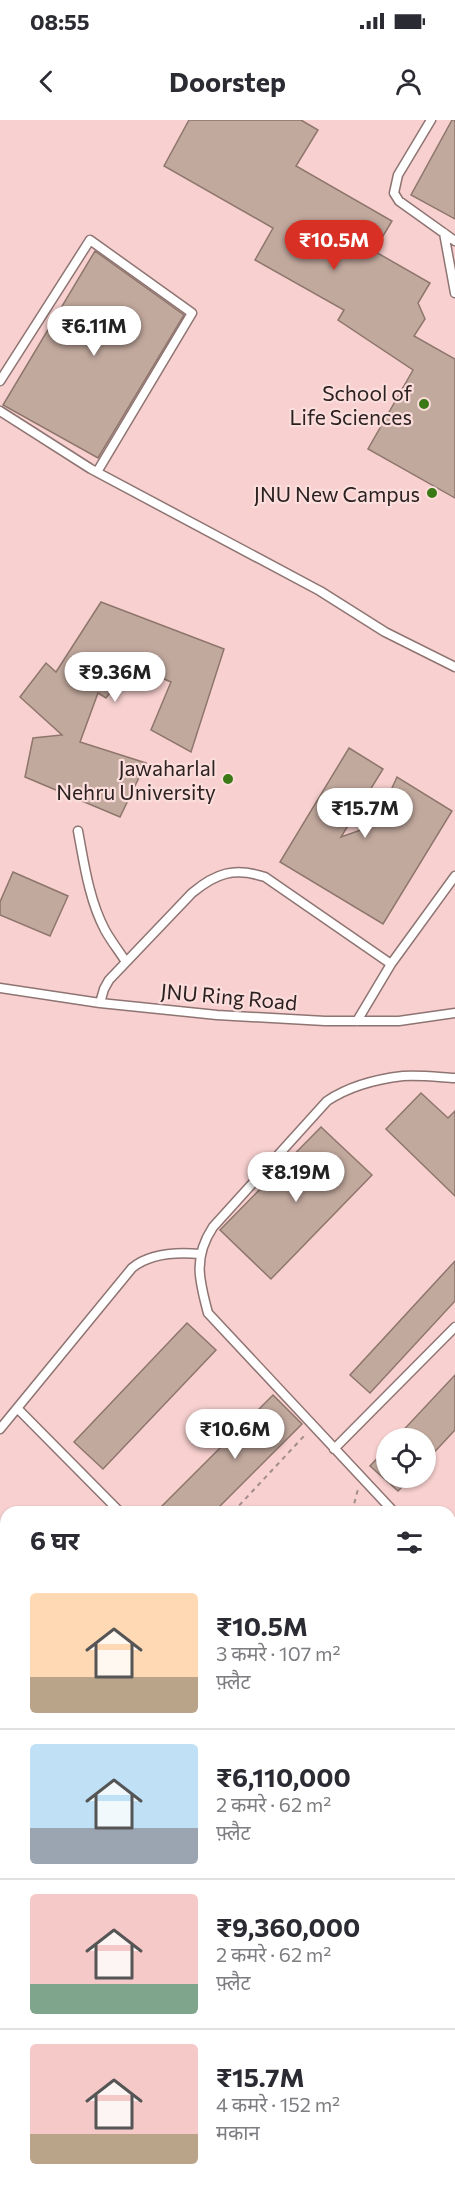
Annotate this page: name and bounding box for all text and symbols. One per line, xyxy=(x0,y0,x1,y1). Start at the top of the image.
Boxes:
text: 08:55 xyxy=(30,8,90,35)
icon: back xyxy=(30,65,63,98)
text: Doorstep xyxy=(169,65,286,98)
icon: person xyxy=(392,65,425,98)
pin: ₹10.5M xyxy=(285,220,383,271)
text: ₹10.5M xyxy=(299,227,369,251)
pin: ₹6.11M xyxy=(45,306,143,357)
text: ₹6.11M xyxy=(61,313,127,337)
place label: School of Life Sciences xyxy=(289,380,413,429)
marker: School of Life Sciences xyxy=(417,397,431,411)
place label: JNU New Campus xyxy=(254,481,420,506)
marker: JNU New Campus xyxy=(425,486,439,500)
pin: ₹9.36M xyxy=(66,652,164,703)
text: ₹9.36M xyxy=(79,659,151,683)
place label: Jawaharlal Nehru University xyxy=(56,755,216,804)
marker: Jawaharlal Nehru University xyxy=(221,772,235,786)
pin: ₹15.7M xyxy=(316,788,414,839)
text: ₹15.7M xyxy=(331,795,399,819)
street label: JNU Ring Road xyxy=(160,978,298,1014)
pin: ₹8.19M xyxy=(247,1152,345,1203)
text: ₹8.19M xyxy=(262,1159,330,1183)
pin: ₹10.6M xyxy=(186,1409,284,1460)
text: ₹10.6M xyxy=(199,1416,271,1440)
map controls xyxy=(376,1428,436,1488)
button: locate xyxy=(376,1428,436,1488)
text: 6 घर xyxy=(30,1524,79,1555)
icon: filters xyxy=(393,1526,426,1559)
text: ₹10.5M xyxy=(216,1610,308,1641)
icon: home xyxy=(78,1617,150,1689)
text: 3 कमरे · 107 m² xyxy=(216,1641,341,1665)
text: फ़्लैट xyxy=(216,1669,251,1693)
text: ₹6,110,000 xyxy=(216,1761,351,1792)
icon: home xyxy=(78,1768,150,1840)
text: 2 कमरे · 62 m² xyxy=(216,1792,331,1816)
text: फ़्लैट xyxy=(216,1820,251,1844)
text: ₹9,360,000 xyxy=(216,1911,360,1942)
icon: home xyxy=(78,1918,150,1990)
text: 2 कमरे · 62 m² xyxy=(216,1942,331,1966)
text: फ़्लैट xyxy=(216,1970,251,1994)
text: ₹15.7M xyxy=(216,2061,305,2092)
icon: home xyxy=(78,2068,150,2140)
text: 4 कमरे · 152 m² xyxy=(216,2092,340,2116)
text: मकान xyxy=(216,2120,260,2144)

